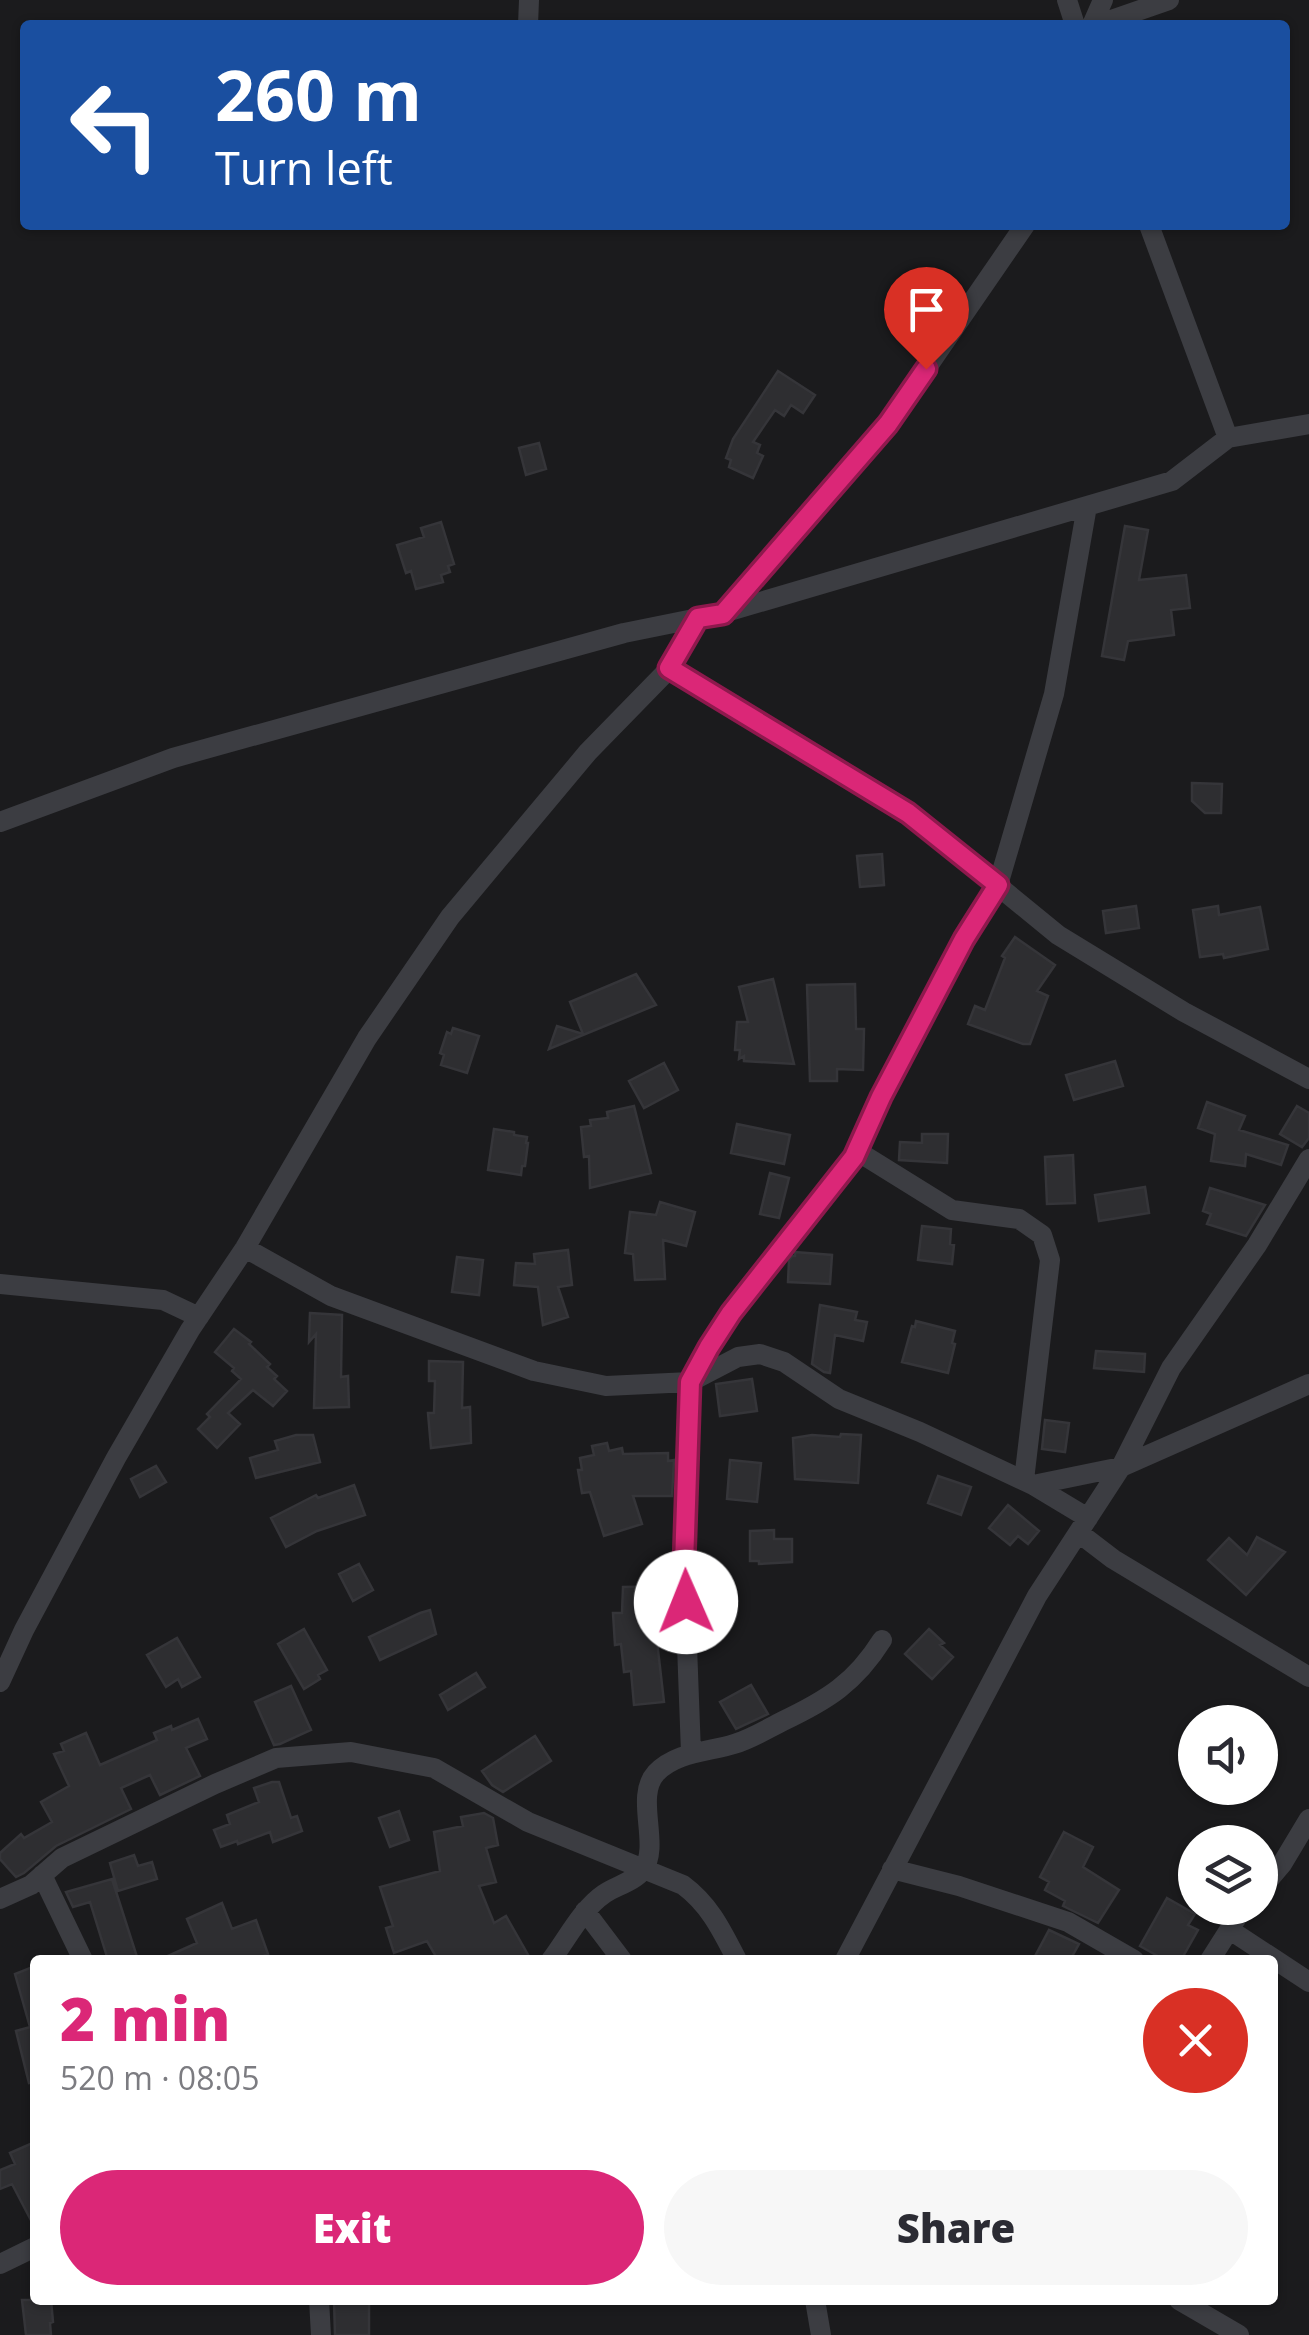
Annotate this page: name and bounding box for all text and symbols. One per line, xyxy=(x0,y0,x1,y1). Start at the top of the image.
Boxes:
text: 260 m xyxy=(215,46,422,142)
icon: left xyxy=(50,60,180,190)
text: Turn left xyxy=(215,137,393,198)
pin xyxy=(884,267,969,370)
icon: arrive xyxy=(899,282,954,337)
position arrow xyxy=(634,1550,738,1654)
map controls xyxy=(1178,1705,1278,1925)
button: sound xyxy=(1178,1705,1278,1805)
button: layers xyxy=(1178,1825,1278,1925)
text: 2 min xyxy=(60,1977,230,2059)
button: close xyxy=(1143,1988,1248,2093)
text: 520 m · 08:05 xyxy=(60,2056,259,2099)
button: Exit xyxy=(60,2170,644,2285)
button: Share xyxy=(664,2170,1248,2285)

